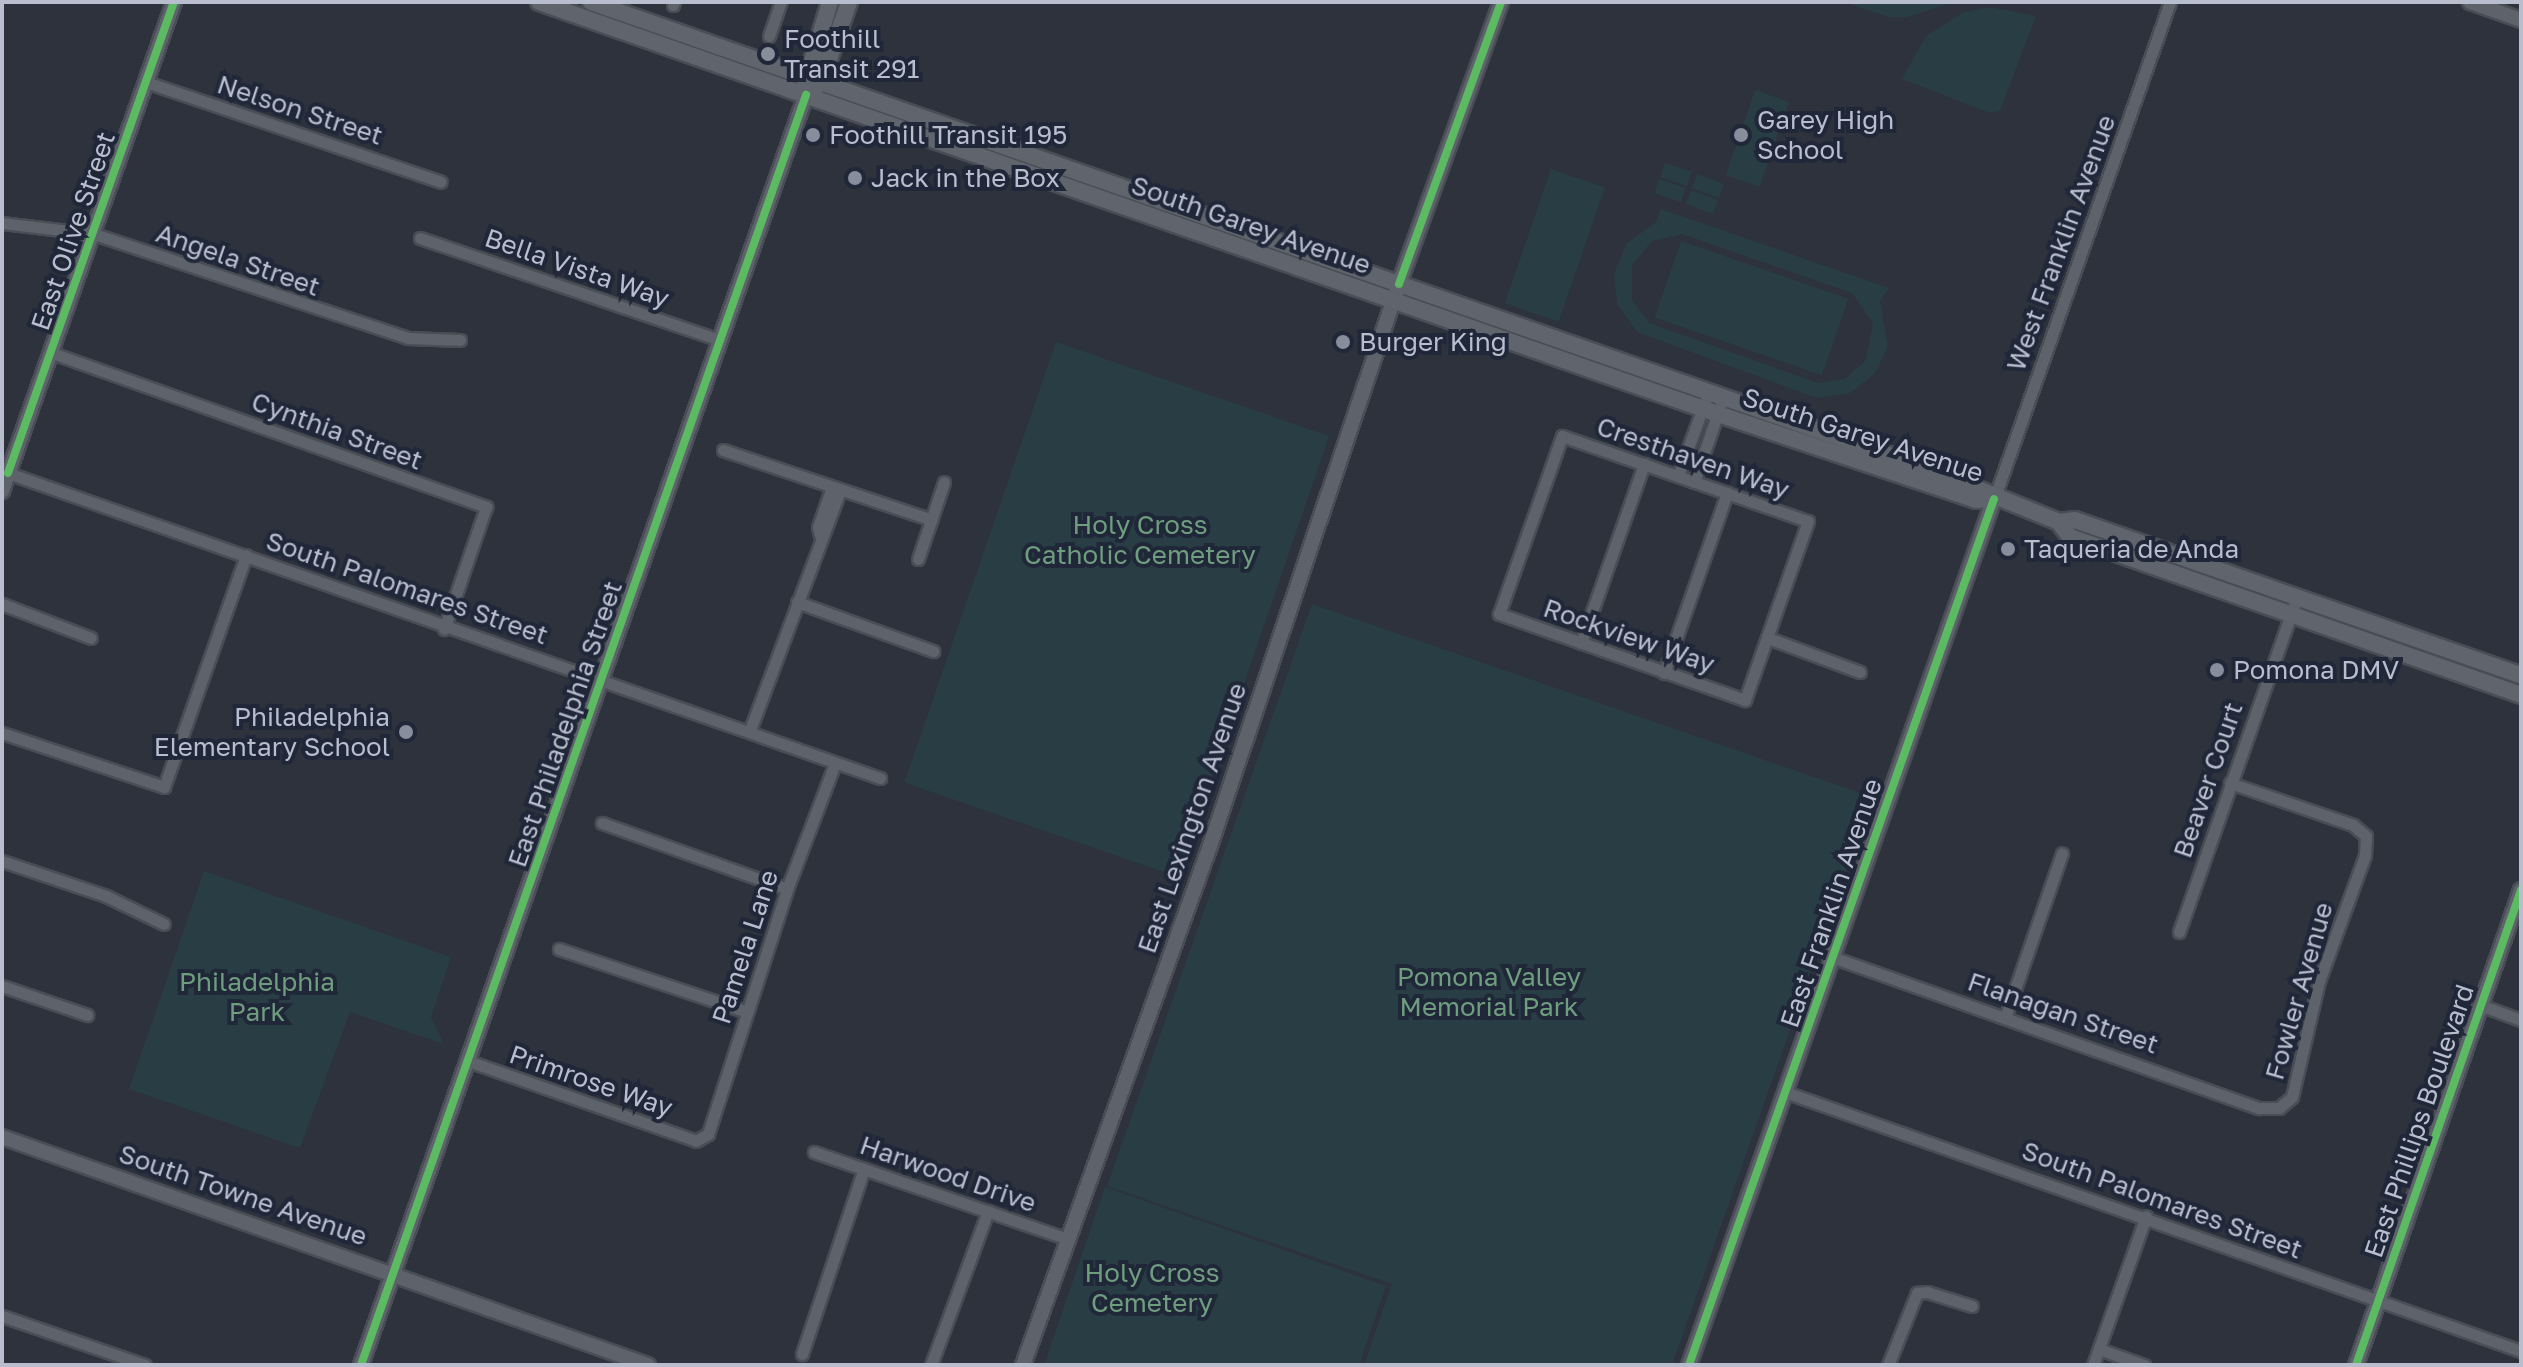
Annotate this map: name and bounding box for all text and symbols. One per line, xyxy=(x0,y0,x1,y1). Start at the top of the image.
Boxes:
place label: Foothill Transit 291 xyxy=(784,23,919,84)
marker: Foothill Transit 291 xyxy=(759,45,777,63)
street label: Nelson Street xyxy=(213,69,387,151)
place label: Garey High School xyxy=(1757,104,1894,166)
street label: West Franklin Avenue xyxy=(2000,111,2122,375)
place label: Foothill Transit 195 xyxy=(829,119,1067,151)
marker: Foothill Transit 195 xyxy=(804,126,822,144)
marker: Garey High School xyxy=(1732,126,1750,144)
street label: East Olive Street xyxy=(24,128,122,334)
place label: Jack in the Box xyxy=(871,162,1060,194)
marker: Jack in the Box xyxy=(846,169,864,187)
street label: South Garey Avenue xyxy=(1127,169,1375,281)
street label: Angela Street xyxy=(152,217,324,303)
street label: Bella Vista Way xyxy=(481,222,673,314)
place label: Burger King xyxy=(1359,326,1507,358)
marker: Burger King xyxy=(1334,333,1352,351)
street label: South Garey Avenue xyxy=(1739,381,1987,489)
street label: Cynthia Street xyxy=(247,386,427,476)
street label: Cresthaven Way xyxy=(1593,410,1793,506)
park label: Holy Cross Catholic Cemetery xyxy=(1024,509,1256,570)
street label: South Palomares Street xyxy=(262,525,552,651)
place label: Taqueria de Anda xyxy=(2024,533,2239,565)
marker: Taqueria de Anda xyxy=(1999,540,2017,558)
street label: East Philadelphia Street xyxy=(501,577,629,871)
street label: Rockview Way xyxy=(1539,592,1719,680)
place label: Pomona DMV xyxy=(2233,654,2399,686)
marker: Pomona DMV xyxy=(2208,661,2226,679)
street label: East Lexington Avenue xyxy=(1131,679,1253,957)
street label: Beaver Court xyxy=(2167,698,2249,862)
place label: Philadelphia Elementary School xyxy=(154,701,390,762)
marker: Philadelphia Elementary School xyxy=(397,723,415,741)
street label: East Franklin Avenue xyxy=(1774,774,1888,1032)
street label: Pamela Lane xyxy=(705,866,785,1028)
street label: Fowler Avenue xyxy=(2259,899,2339,1083)
park label: Pomona Valley Memorial Park xyxy=(1397,961,1581,1022)
park label: Philadelphia Park xyxy=(179,966,335,1028)
street label: Flanagan Street xyxy=(1964,966,2162,1060)
street label: East Phillips Boulevard xyxy=(2358,980,2480,1262)
street label: Primrose Way xyxy=(505,1038,677,1124)
street label: Harwood Drive xyxy=(856,1129,1040,1219)
street label: South Palomares Street xyxy=(2018,1135,2306,1265)
street label: South Towne Avenue xyxy=(115,1138,371,1252)
park label: Holy Cross Cemetery xyxy=(1085,1257,1219,1318)

